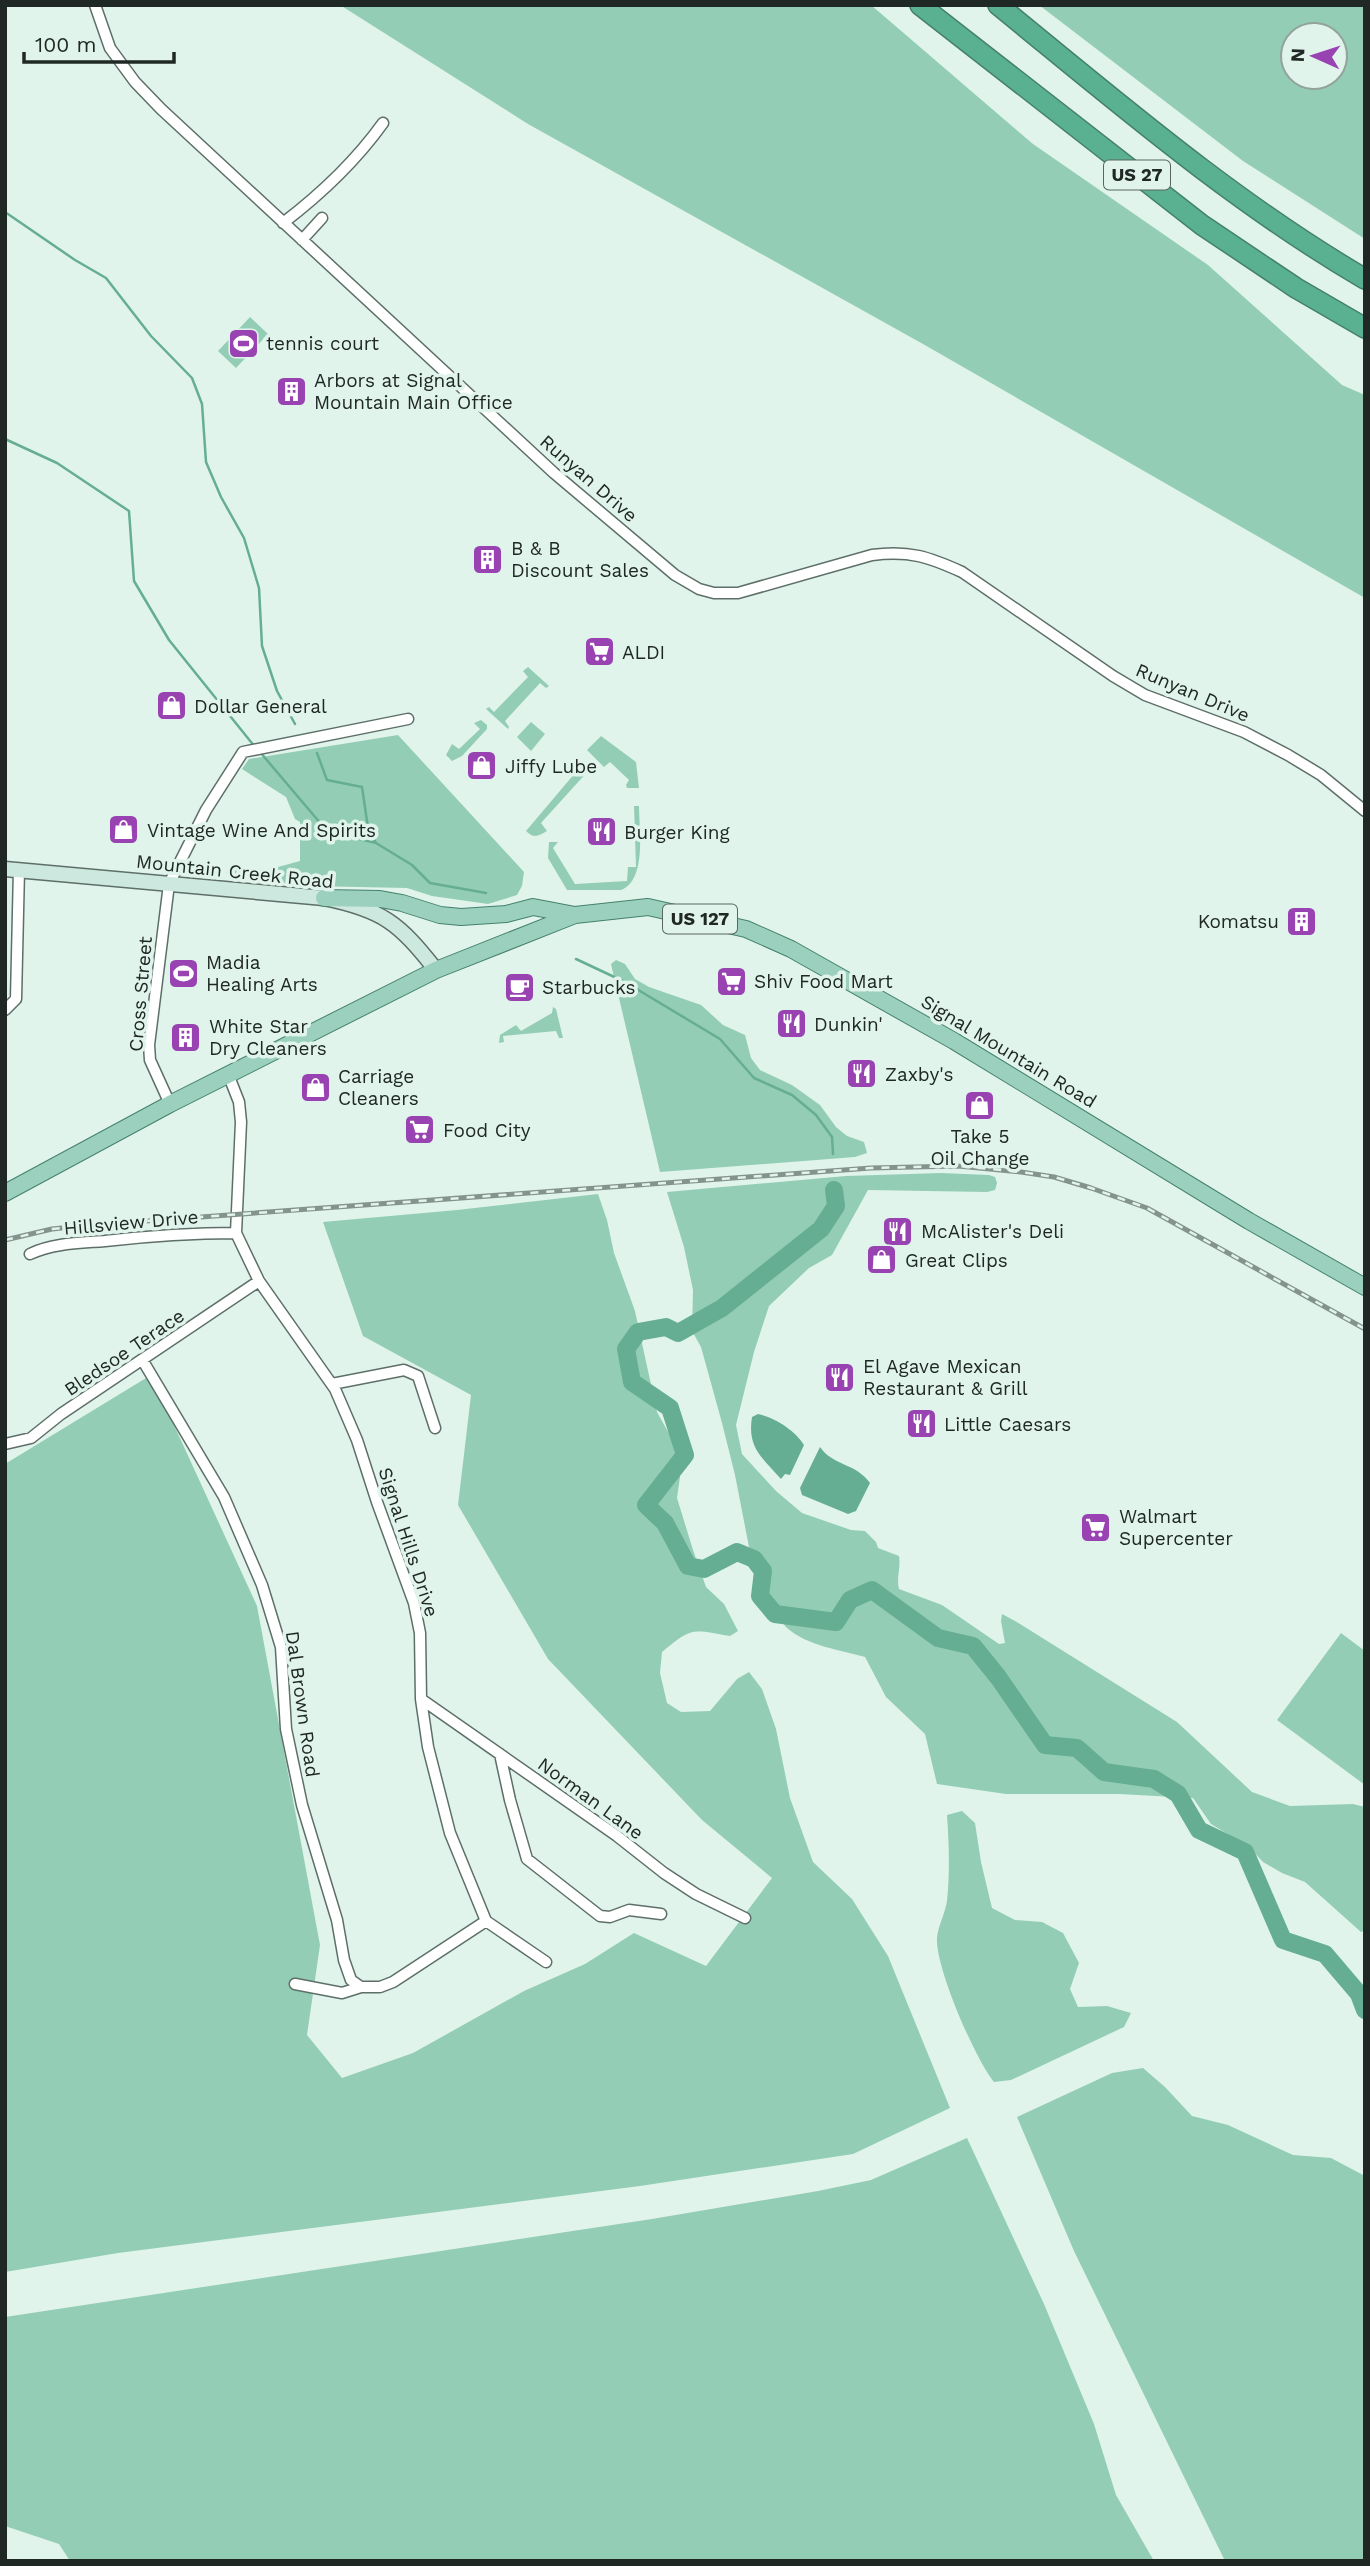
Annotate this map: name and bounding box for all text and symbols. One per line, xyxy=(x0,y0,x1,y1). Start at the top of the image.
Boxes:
scale bar xyxy=(24,21,175,65)
north arrow xyxy=(1279,21,1349,91)
text: 100 m xyxy=(35,32,97,57)
text: N xyxy=(1286,47,1309,63)
road number: US 27 xyxy=(1104,160,1170,190)
sports icon: tennis court xyxy=(226,326,260,360)
place label: tennis court xyxy=(266,332,379,355)
place label: Arbors at Signal Mountain Main Office xyxy=(314,369,513,414)
building icon: Arbors at Signal Mountain Main Office xyxy=(274,374,308,408)
street label: Runyan Drive xyxy=(535,430,642,527)
place label: B & B Discount Sales xyxy=(511,537,649,582)
building icon: B & B Discount Sales xyxy=(471,542,505,576)
supermarket icon: ALDI xyxy=(582,635,616,669)
place label: ALDI xyxy=(622,641,665,664)
street label: Runyan Drive xyxy=(1132,658,1253,727)
shop icon: Dollar General xyxy=(154,689,188,723)
place label: Dollar General xyxy=(194,695,327,718)
shop icon: Jiffy Lube xyxy=(465,749,499,783)
place label: Jiffy Lube xyxy=(505,755,597,778)
shop icon: Vintage Wine And Spirits xyxy=(107,813,141,847)
restaurant icon: Burger King xyxy=(584,815,618,849)
place label: Vintage Wine And Spirits xyxy=(147,819,376,842)
place label: Burger King xyxy=(624,821,731,844)
street label: Mountain Creek Road xyxy=(135,850,335,893)
road number: US 127 xyxy=(663,904,737,934)
building icon: Komatsu xyxy=(1285,904,1319,938)
place label: Komatsu xyxy=(1198,910,1279,933)
street label: Cross Street xyxy=(124,935,157,1053)
place label: Madia Healing Arts xyxy=(206,951,318,996)
sports icon: Madia Healing Arts xyxy=(166,956,200,990)
supermarket icon: Shiv Food Mart xyxy=(714,964,748,998)
cafe icon: Starbucks xyxy=(502,970,536,1004)
place label: Shiv Food Mart xyxy=(754,970,893,993)
place label: Starbucks xyxy=(542,976,636,999)
street label: Signal Mountain Road xyxy=(917,990,1101,1113)
restaurant icon: Dunkin' xyxy=(774,1007,808,1041)
place label: Dunkin' xyxy=(814,1013,883,1036)
place label: White Star Dry Cleaners xyxy=(209,1015,327,1060)
building icon: White Star Dry Cleaners xyxy=(169,1020,203,1054)
restaurant icon: Zaxby's xyxy=(845,1057,879,1091)
place label: Zaxby's xyxy=(885,1063,954,1086)
place label: Carriage Cleaners xyxy=(338,1065,419,1110)
shop icon: Carriage Cleaners xyxy=(298,1070,332,1104)
shop icon: Take 5 Oil Change xyxy=(963,1088,997,1122)
supermarket icon: Food City xyxy=(403,1113,437,1147)
place label: Food City xyxy=(443,1119,531,1142)
place label: Take 5 Oil Change xyxy=(930,1125,1030,1170)
street label: Hillsview Drive xyxy=(63,1205,199,1240)
restaurant icon: McAlister's Deli xyxy=(881,1214,915,1248)
place label: McAlister's Deli xyxy=(921,1220,1064,1243)
shop icon: Great Clips xyxy=(865,1243,899,1277)
place label: Great Clips xyxy=(905,1249,1008,1272)
street label: Bledsoe Terace xyxy=(60,1304,189,1401)
place label: El Agave Mexican Restaurant & Grill xyxy=(863,1355,1028,1400)
restaurant icon: El Agave Mexican Restaurant & Grill xyxy=(823,1360,857,1394)
restaurant icon: Little Caesars xyxy=(904,1407,938,1441)
place label: Little Caesars xyxy=(944,1413,1071,1436)
street label: Signal Hills Drive xyxy=(374,1465,444,1620)
place label: Walmart Supercenter xyxy=(1119,1505,1233,1550)
supermarket icon: Walmart Supercenter xyxy=(1079,1510,1113,1544)
street label: Dal Brown Road xyxy=(281,1629,324,1779)
street label: Norman Lane xyxy=(533,1752,648,1844)

